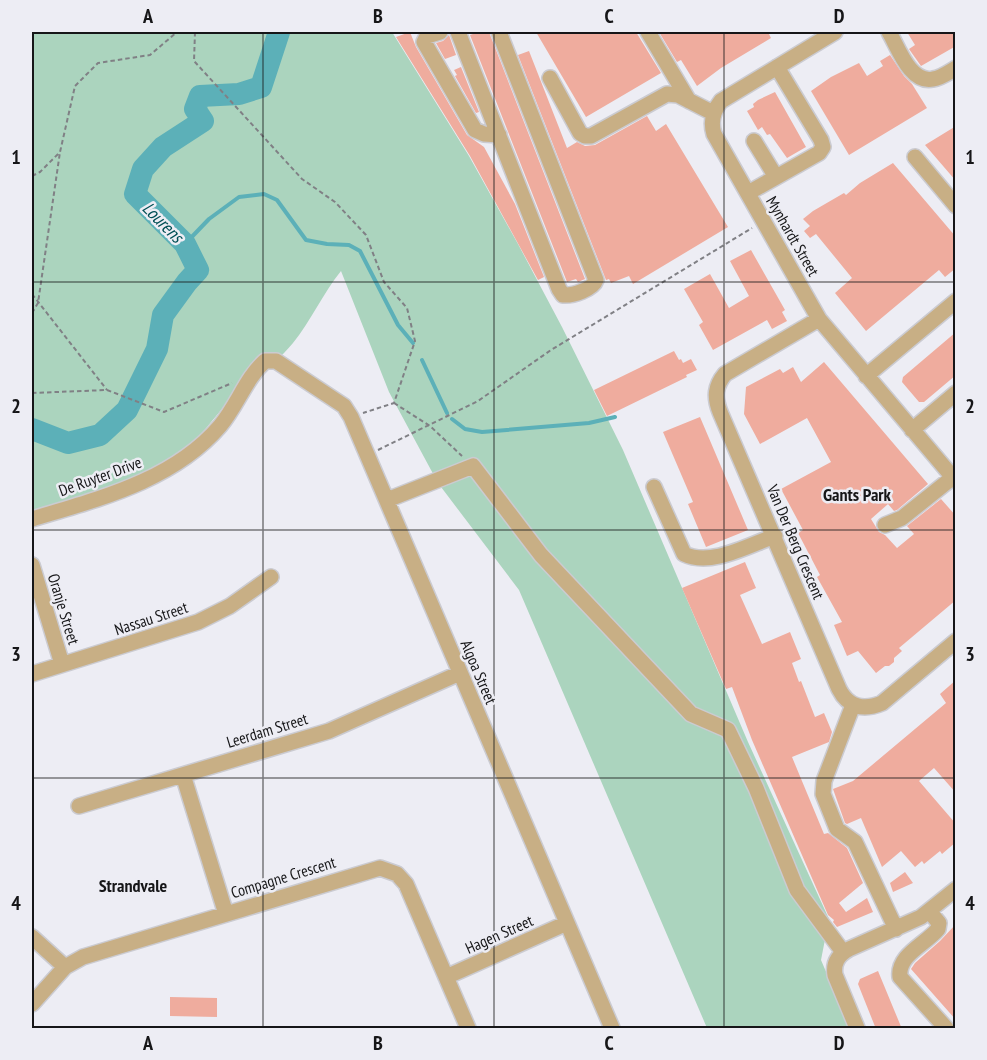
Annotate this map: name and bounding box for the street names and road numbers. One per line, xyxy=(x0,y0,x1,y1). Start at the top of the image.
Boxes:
street label: Mynhardt Street xyxy=(762,193,824,280)
street label: De Ruyter Drive xyxy=(56,452,144,500)
street label: Van Der Berg Crescent xyxy=(763,481,829,603)
street label: Oranje Street xyxy=(44,571,84,647)
street label: Nassau Street xyxy=(112,597,191,639)
street label: Algoa Street xyxy=(457,637,502,708)
street label: Leerdam Street xyxy=(224,708,310,752)
street label: Compagne Crescent xyxy=(228,851,338,902)
street label: Hagen Street xyxy=(462,910,537,958)

